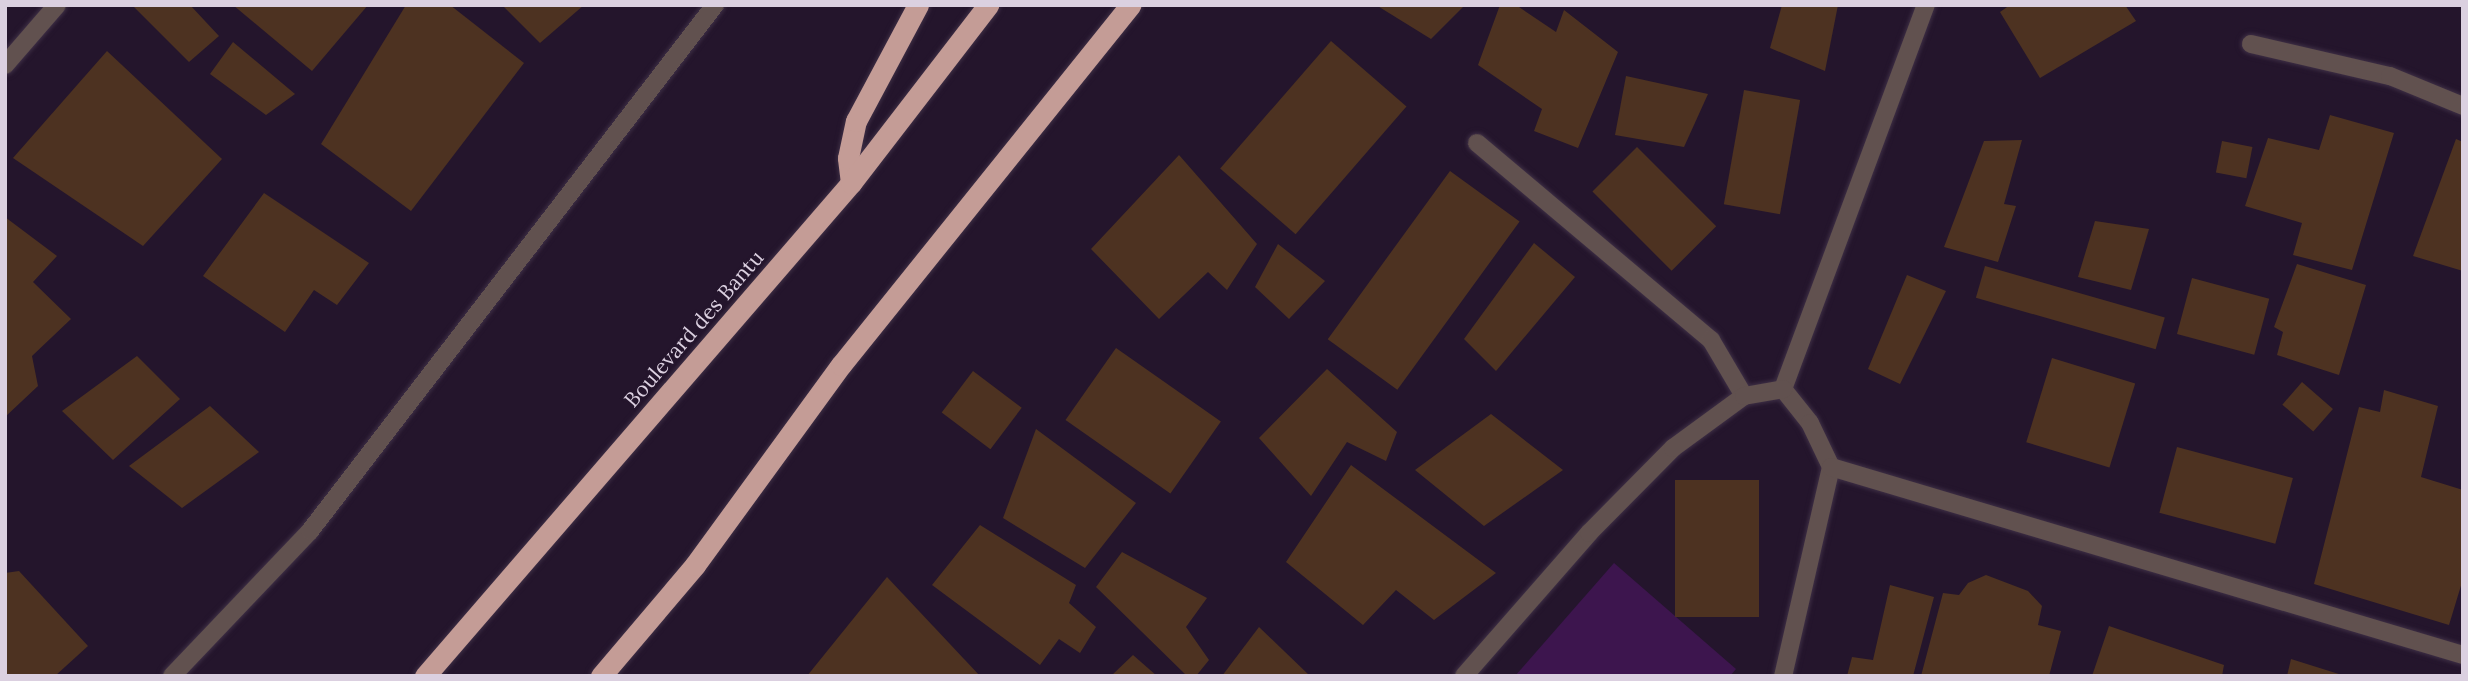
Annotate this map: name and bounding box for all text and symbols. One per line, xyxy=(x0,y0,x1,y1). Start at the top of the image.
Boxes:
street label: Boulevard des Bantu xyxy=(619,245,769,413)

